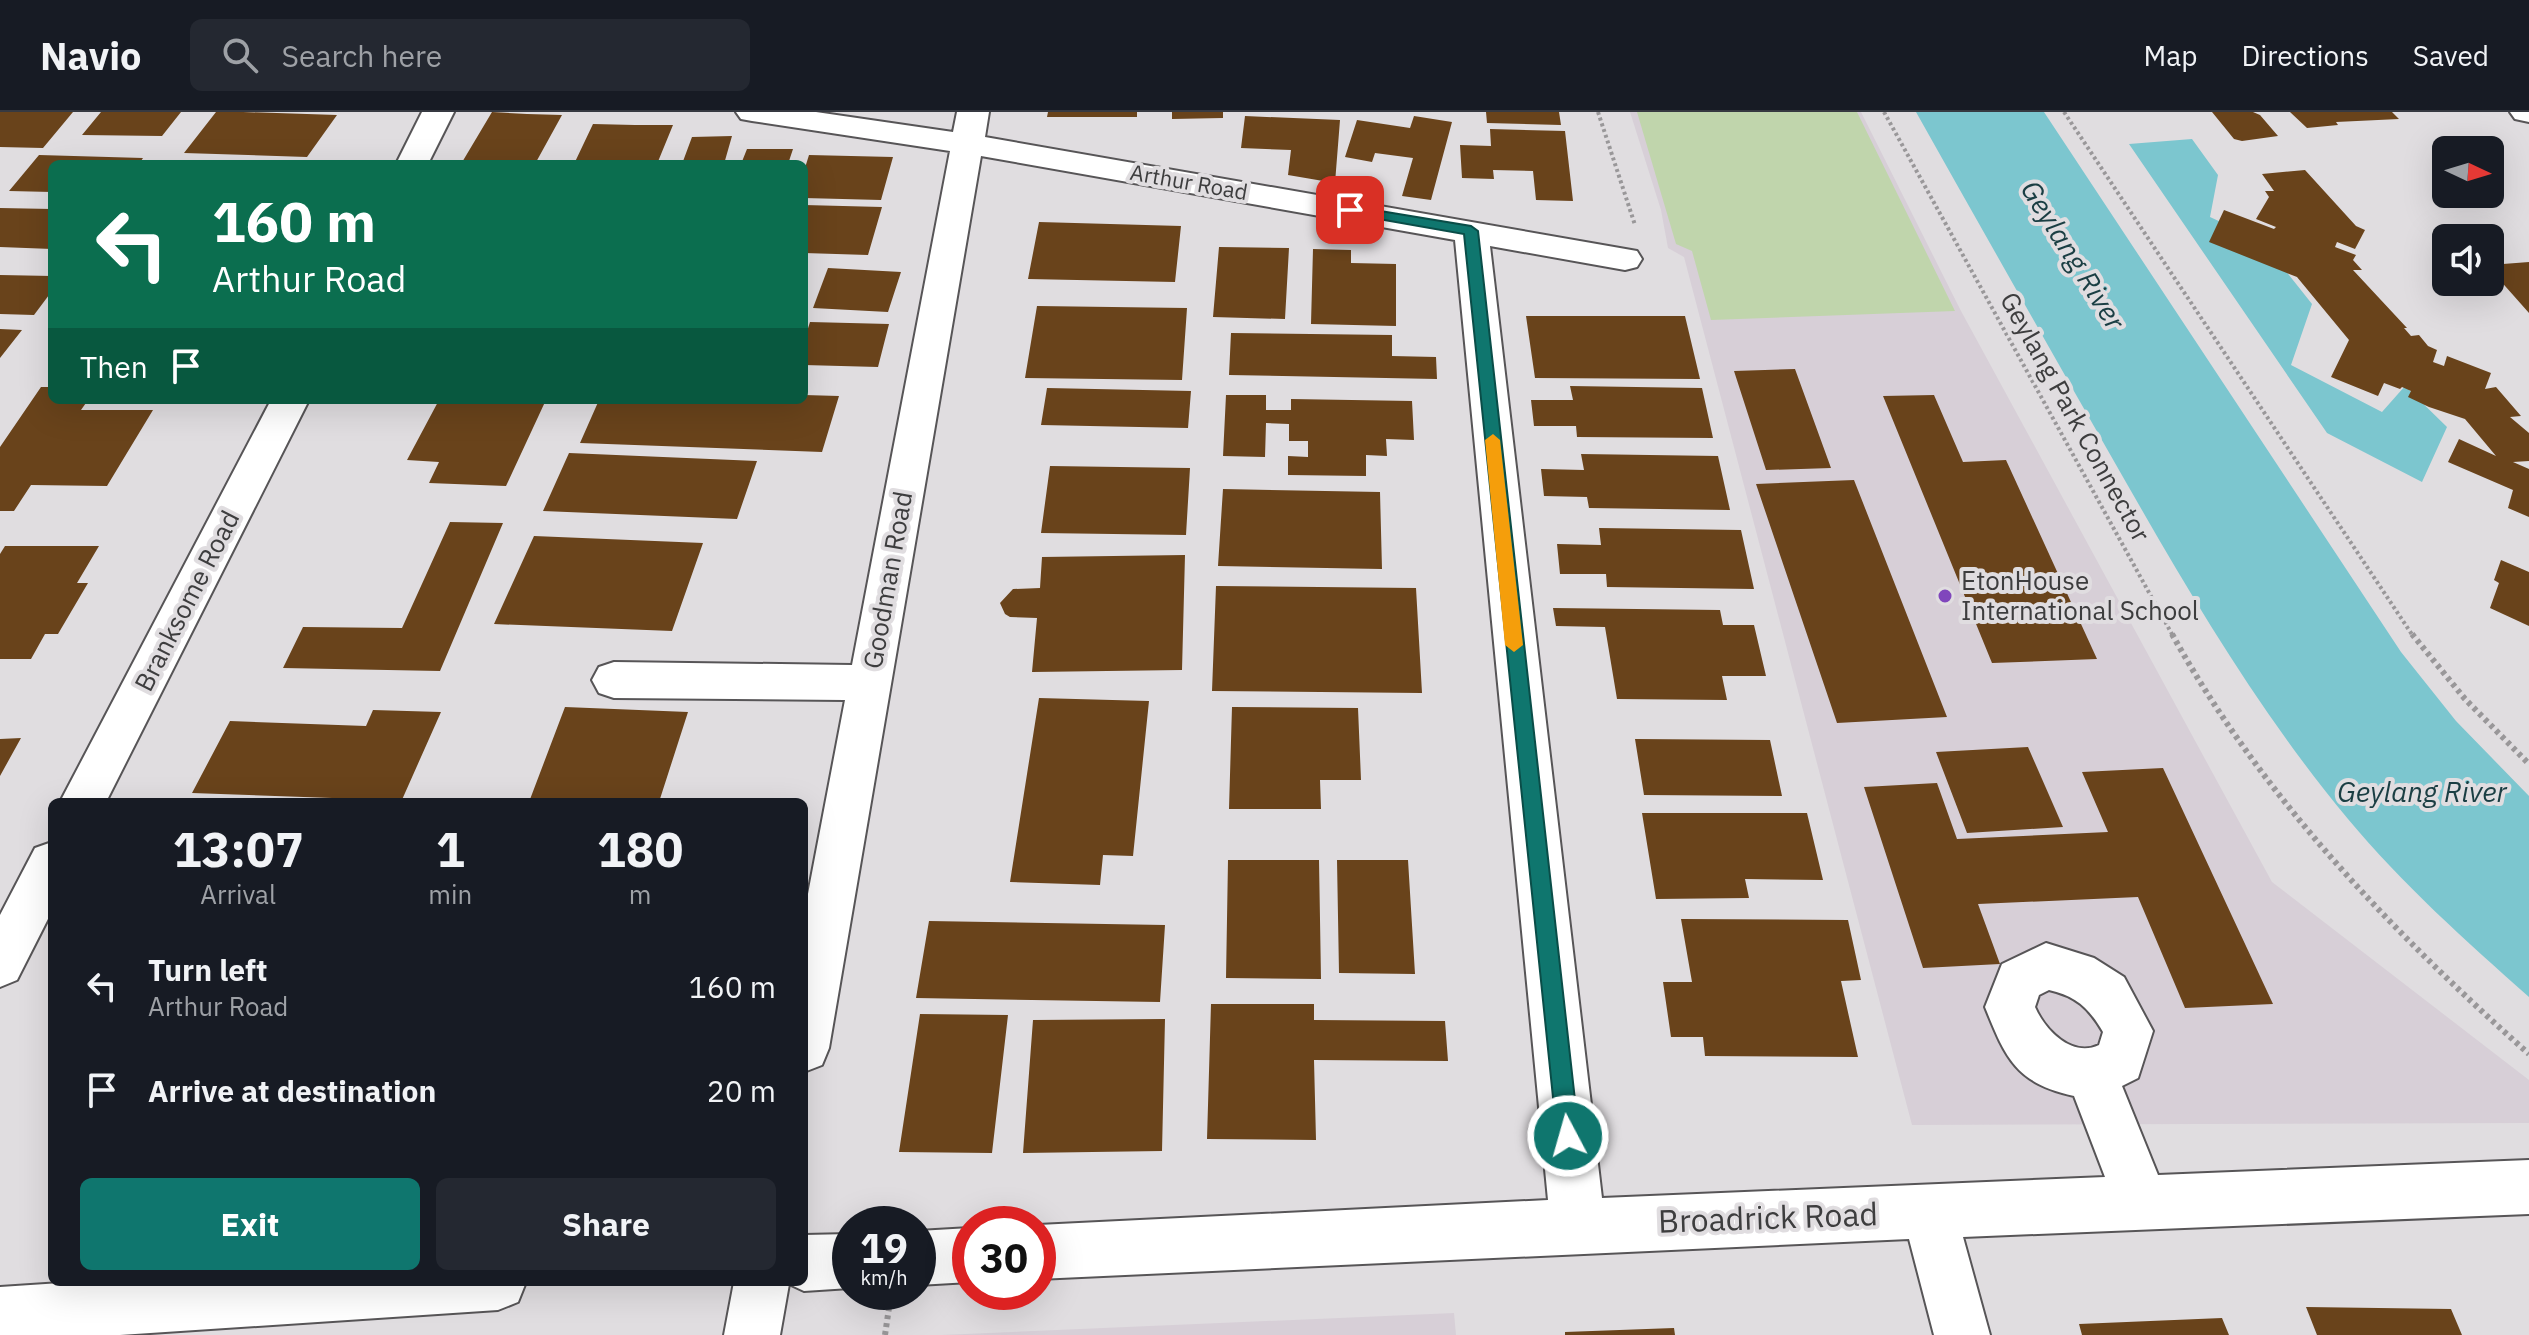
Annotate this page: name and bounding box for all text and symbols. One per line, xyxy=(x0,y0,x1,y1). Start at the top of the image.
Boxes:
search box xyxy=(190,19,750,91)
text: Navio xyxy=(40,31,142,80)
icon: search xyxy=(218,33,262,77)
text: Search here xyxy=(282,36,442,75)
text: Map xyxy=(2143,37,2197,74)
text: Directions xyxy=(2241,37,2369,74)
text: Saved xyxy=(2413,37,2489,74)
north arrow xyxy=(2432,136,2504,208)
map controls xyxy=(2432,136,2504,296)
street label: Arthur Road xyxy=(1128,157,1250,206)
water label: Geylang River xyxy=(2013,173,2134,337)
pin xyxy=(1316,176,1384,244)
text: 160 m xyxy=(212,185,376,257)
icon: arrive xyxy=(1328,188,1372,232)
icon: left xyxy=(80,192,184,296)
button: sound xyxy=(2432,224,2504,296)
text: Arthur Road xyxy=(212,255,406,302)
street label: Geylang Park Connector xyxy=(1993,286,2159,548)
icon: arrive xyxy=(164,344,208,388)
text: Then xyxy=(80,347,148,386)
street label: Goodman Road xyxy=(855,488,919,671)
street label: Branksome Road xyxy=(126,504,246,697)
place label: EtonHouse International School xyxy=(1961,563,2199,627)
marker: EtonHouse International School xyxy=(1936,587,1954,605)
water label: Geylang River xyxy=(2337,773,2507,810)
text: 13:07 xyxy=(173,818,304,880)
text: 1 xyxy=(436,818,465,880)
text: 180 xyxy=(597,818,683,880)
text: Arrival xyxy=(200,877,276,911)
text: min xyxy=(428,877,472,911)
text: m xyxy=(629,877,651,911)
text: Turn left xyxy=(148,950,267,989)
icon: left xyxy=(80,964,124,1008)
text: 160 m xyxy=(689,967,776,1006)
text: Arthur Road xyxy=(148,989,288,1023)
icon: arrive xyxy=(80,1068,124,1112)
text: Arrive at destination xyxy=(148,1071,436,1110)
text: 20 m xyxy=(707,1071,776,1110)
position arrow xyxy=(1526,1094,1610,1178)
button: Exit xyxy=(80,1178,420,1270)
button: Share xyxy=(436,1178,776,1270)
street label: Broadrick Road xyxy=(1657,1192,1879,1242)
speed limit sign: 30 xyxy=(952,1206,1056,1310)
text: 19 xyxy=(860,1222,908,1274)
text: km/h xyxy=(860,1264,908,1291)

